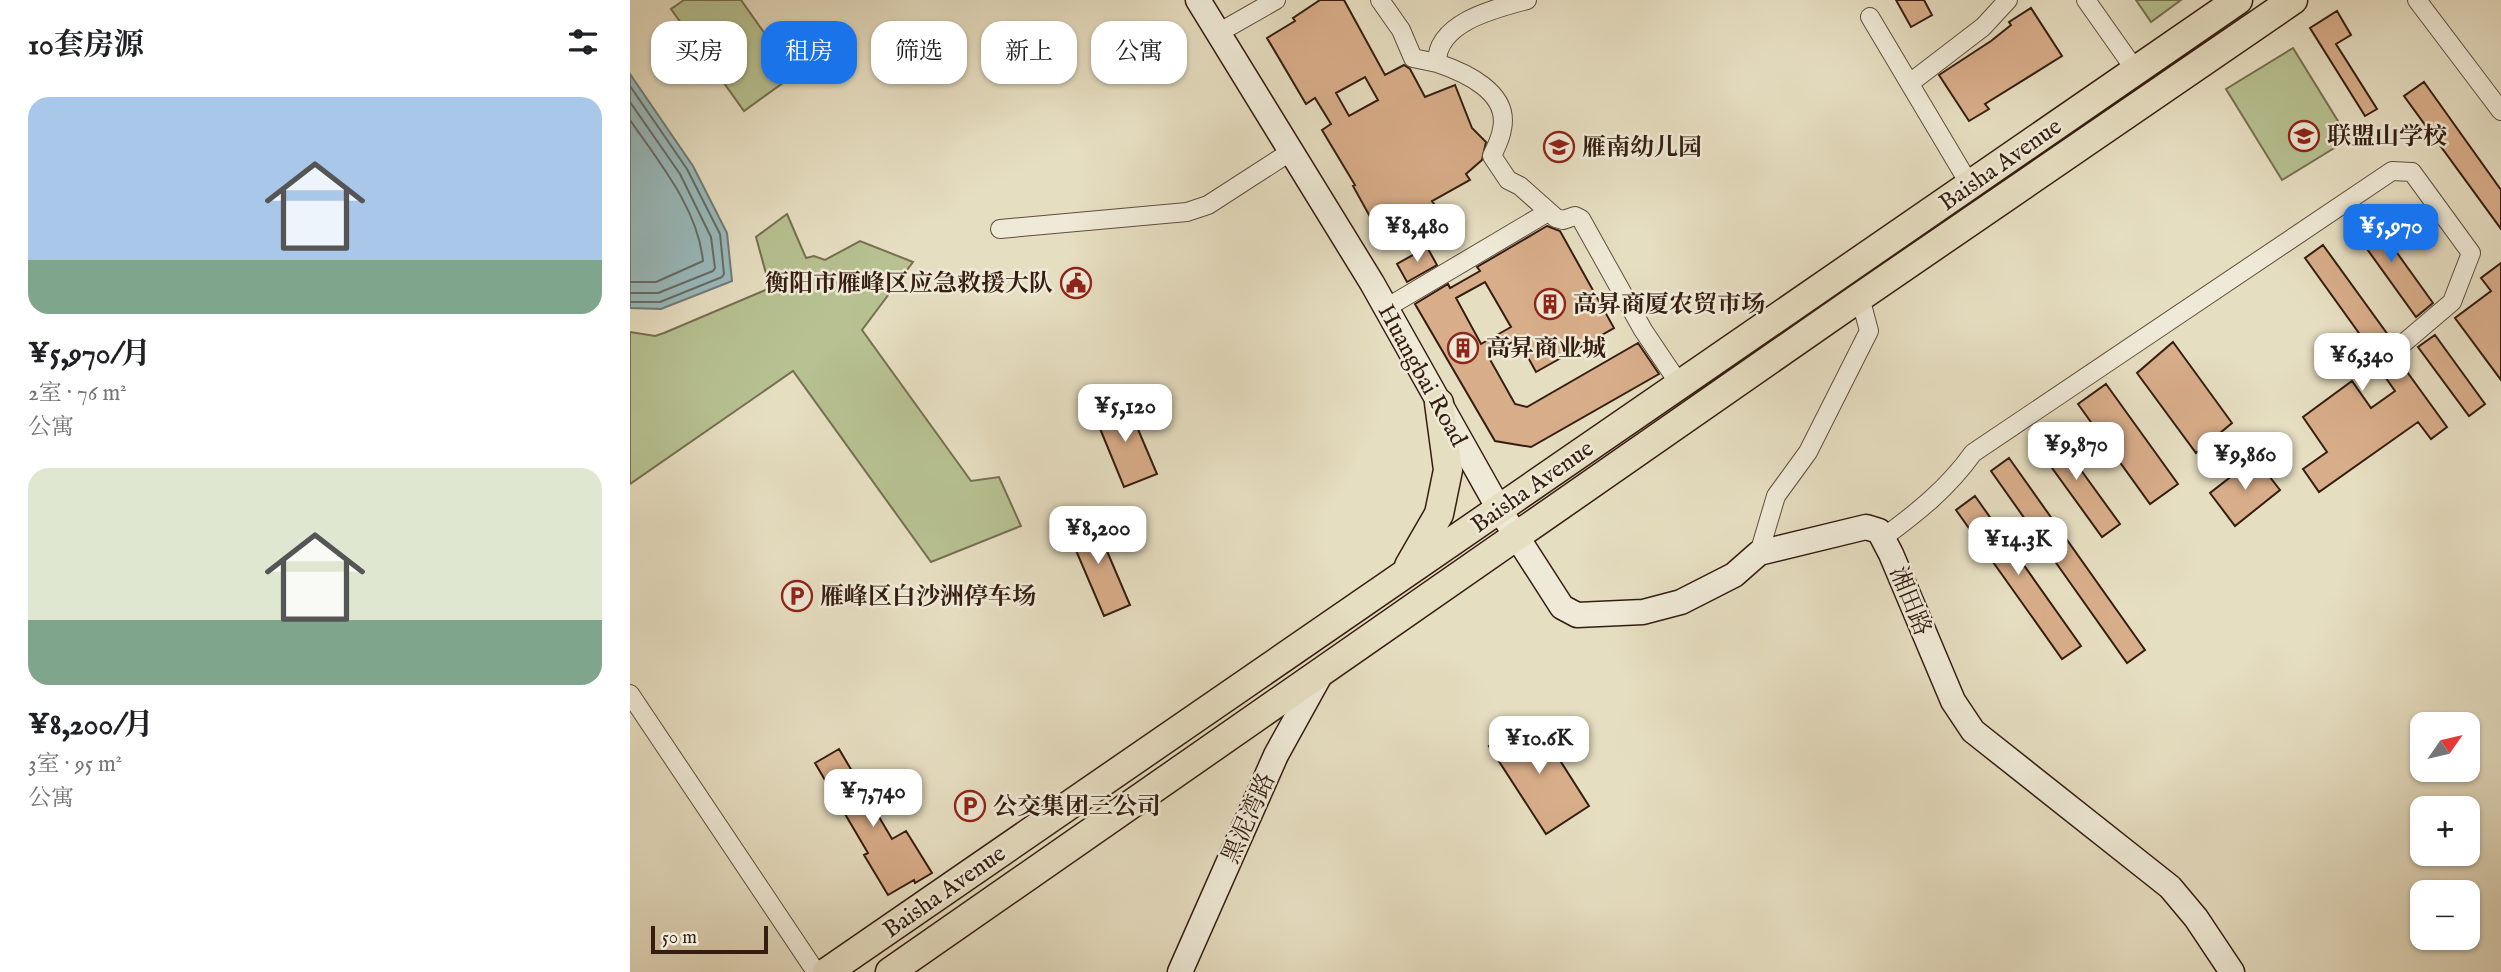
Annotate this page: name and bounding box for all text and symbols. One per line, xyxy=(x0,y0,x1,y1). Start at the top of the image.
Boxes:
chip: 买房 xyxy=(651,21,747,84)
chip: 租房 xyxy=(761,21,857,84)
chip: 筛选 xyxy=(871,21,967,84)
chip: 新上 xyxy=(981,21,1077,84)
chip: 公寓 xyxy=(1091,21,1187,84)
icon: filters xyxy=(564,23,602,61)
text: 10套房源 xyxy=(28,27,144,65)
street label: Baisha Avenue xyxy=(1933,112,2068,219)
school or university icon: 联盟山学校 xyxy=(2287,119,2321,153)
place label: 联盟山学校 xyxy=(2327,122,2447,153)
school or university icon: 雁南幼儿园 xyxy=(1542,130,1576,164)
place label: 雁南幼儿园 xyxy=(1582,133,1702,164)
icon: home xyxy=(252,143,378,269)
pin: ¥8,480 xyxy=(1360,204,1474,264)
pin: ¥5,970 xyxy=(2334,204,2448,264)
text: ¥8,480 xyxy=(1385,212,1449,241)
text: ¥5,970 xyxy=(2359,212,2423,241)
public building icon: 衡阳市雁峰区应急救援大队 xyxy=(1059,266,1093,300)
place label: 衡阳市雁峰区应急救援大队 xyxy=(765,269,1053,300)
building icon: 高昇商厦农贸市场 xyxy=(1533,287,1567,321)
place label: 高昇商厦农贸市场 xyxy=(1573,290,1765,321)
street label: Huangbai Road xyxy=(1370,299,1474,453)
building icon: 高昇商业城 xyxy=(1446,331,1480,365)
place label: 高昇商业城 xyxy=(1486,334,1606,365)
pin: ¥6,340 xyxy=(2305,334,2419,393)
text: ¥5,970/月 xyxy=(28,336,151,374)
text: ¥6,340 xyxy=(2330,341,2394,370)
text: 2室 · 76 m² xyxy=(28,379,127,408)
pin: ¥5,120 xyxy=(1068,384,1182,444)
text: ¥5,120 xyxy=(1094,392,1156,421)
text: 公寓 xyxy=(28,413,74,442)
pin: ¥9,870 xyxy=(2019,422,2133,482)
text: ¥9,870 xyxy=(2044,430,2108,459)
pin: ¥9,860 xyxy=(2188,433,2302,492)
street label: Baisha Avenue xyxy=(1465,434,1600,541)
text: ¥9,860 xyxy=(2214,440,2276,469)
pin: ¥8,200 xyxy=(1041,506,1155,566)
icon: home xyxy=(252,514,378,640)
text: ¥8,200 xyxy=(1065,514,1131,543)
pin: ¥14.3K xyxy=(1961,518,2075,577)
text: ¥14.3K xyxy=(1984,525,2052,554)
street label: 湘田路 xyxy=(1882,562,1937,641)
parking icon: 雁峰区白沙洲停车场 xyxy=(780,579,814,613)
place label: 雁峰区白沙洲停车场 xyxy=(820,582,1036,613)
text: ¥8,200/月 xyxy=(28,707,153,745)
north arrow xyxy=(2410,712,2480,782)
map controls xyxy=(2410,712,2480,950)
pin: ¥10.6K xyxy=(1482,716,1596,776)
text: ¥10.6K xyxy=(1505,724,1573,753)
text: 3室 · 95 m² xyxy=(28,750,122,779)
street label: 黑泥湾路 xyxy=(1216,768,1283,869)
pin: ¥7,740 xyxy=(816,770,930,829)
text: ¥7,740 xyxy=(840,777,906,806)
text: 公寓 xyxy=(28,784,74,813)
parking icon: 公交集团三公司 xyxy=(953,789,987,823)
place label: 公交集团三公司 xyxy=(993,792,1161,823)
button: + xyxy=(2410,796,2480,866)
street label: Baisha Avenue xyxy=(877,839,1012,946)
button: − xyxy=(2410,880,2480,950)
scale bar xyxy=(651,923,768,955)
text: 50 m xyxy=(662,926,697,950)

